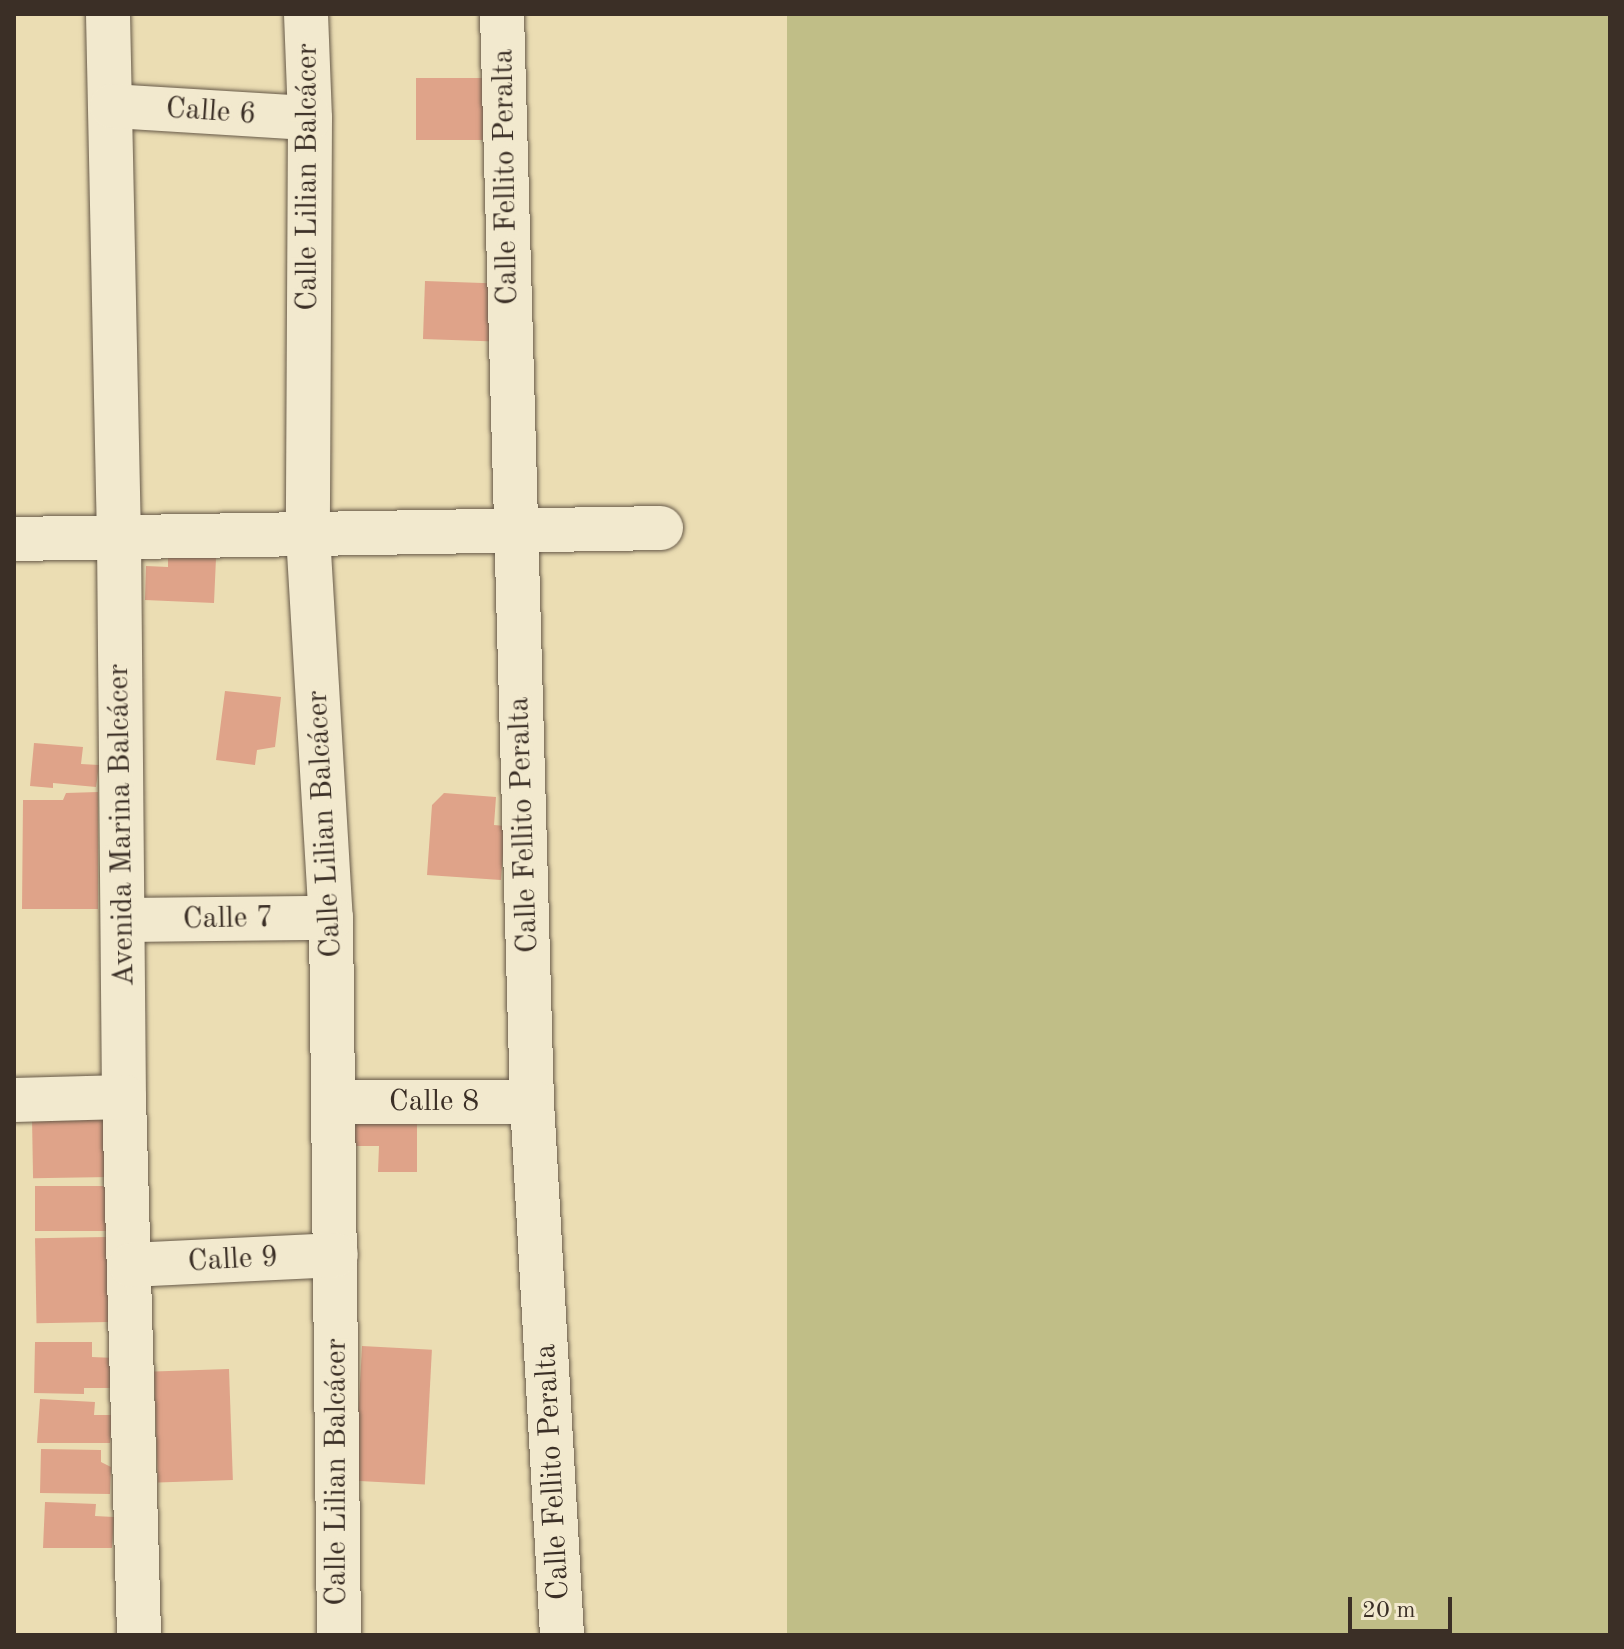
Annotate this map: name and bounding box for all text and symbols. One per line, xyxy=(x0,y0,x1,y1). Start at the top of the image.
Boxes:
street label: Calle Lilian Balcácer xyxy=(290,43,326,311)
street label: Calle Fellito Peralta xyxy=(486,48,526,306)
street label: Calle 6 xyxy=(164,91,258,133)
street label: Avenida Marina Balcácer xyxy=(101,663,143,987)
street label: Calle Lilian Balcácer xyxy=(300,689,350,959)
street label: Calle Fellito Peralta xyxy=(502,696,546,954)
street label: Calle 7 xyxy=(182,900,274,938)
street label: Calle 8 xyxy=(389,1084,479,1120)
street label: Calle 9 xyxy=(187,1240,279,1280)
street label: Calle Lilian Balcácer xyxy=(319,1338,355,1606)
street label: Calle Fellito Peralta xyxy=(528,1343,578,1601)
scale bar xyxy=(1352,1581,1456,1631)
text: 20 m xyxy=(1362,1599,1416,1623)

